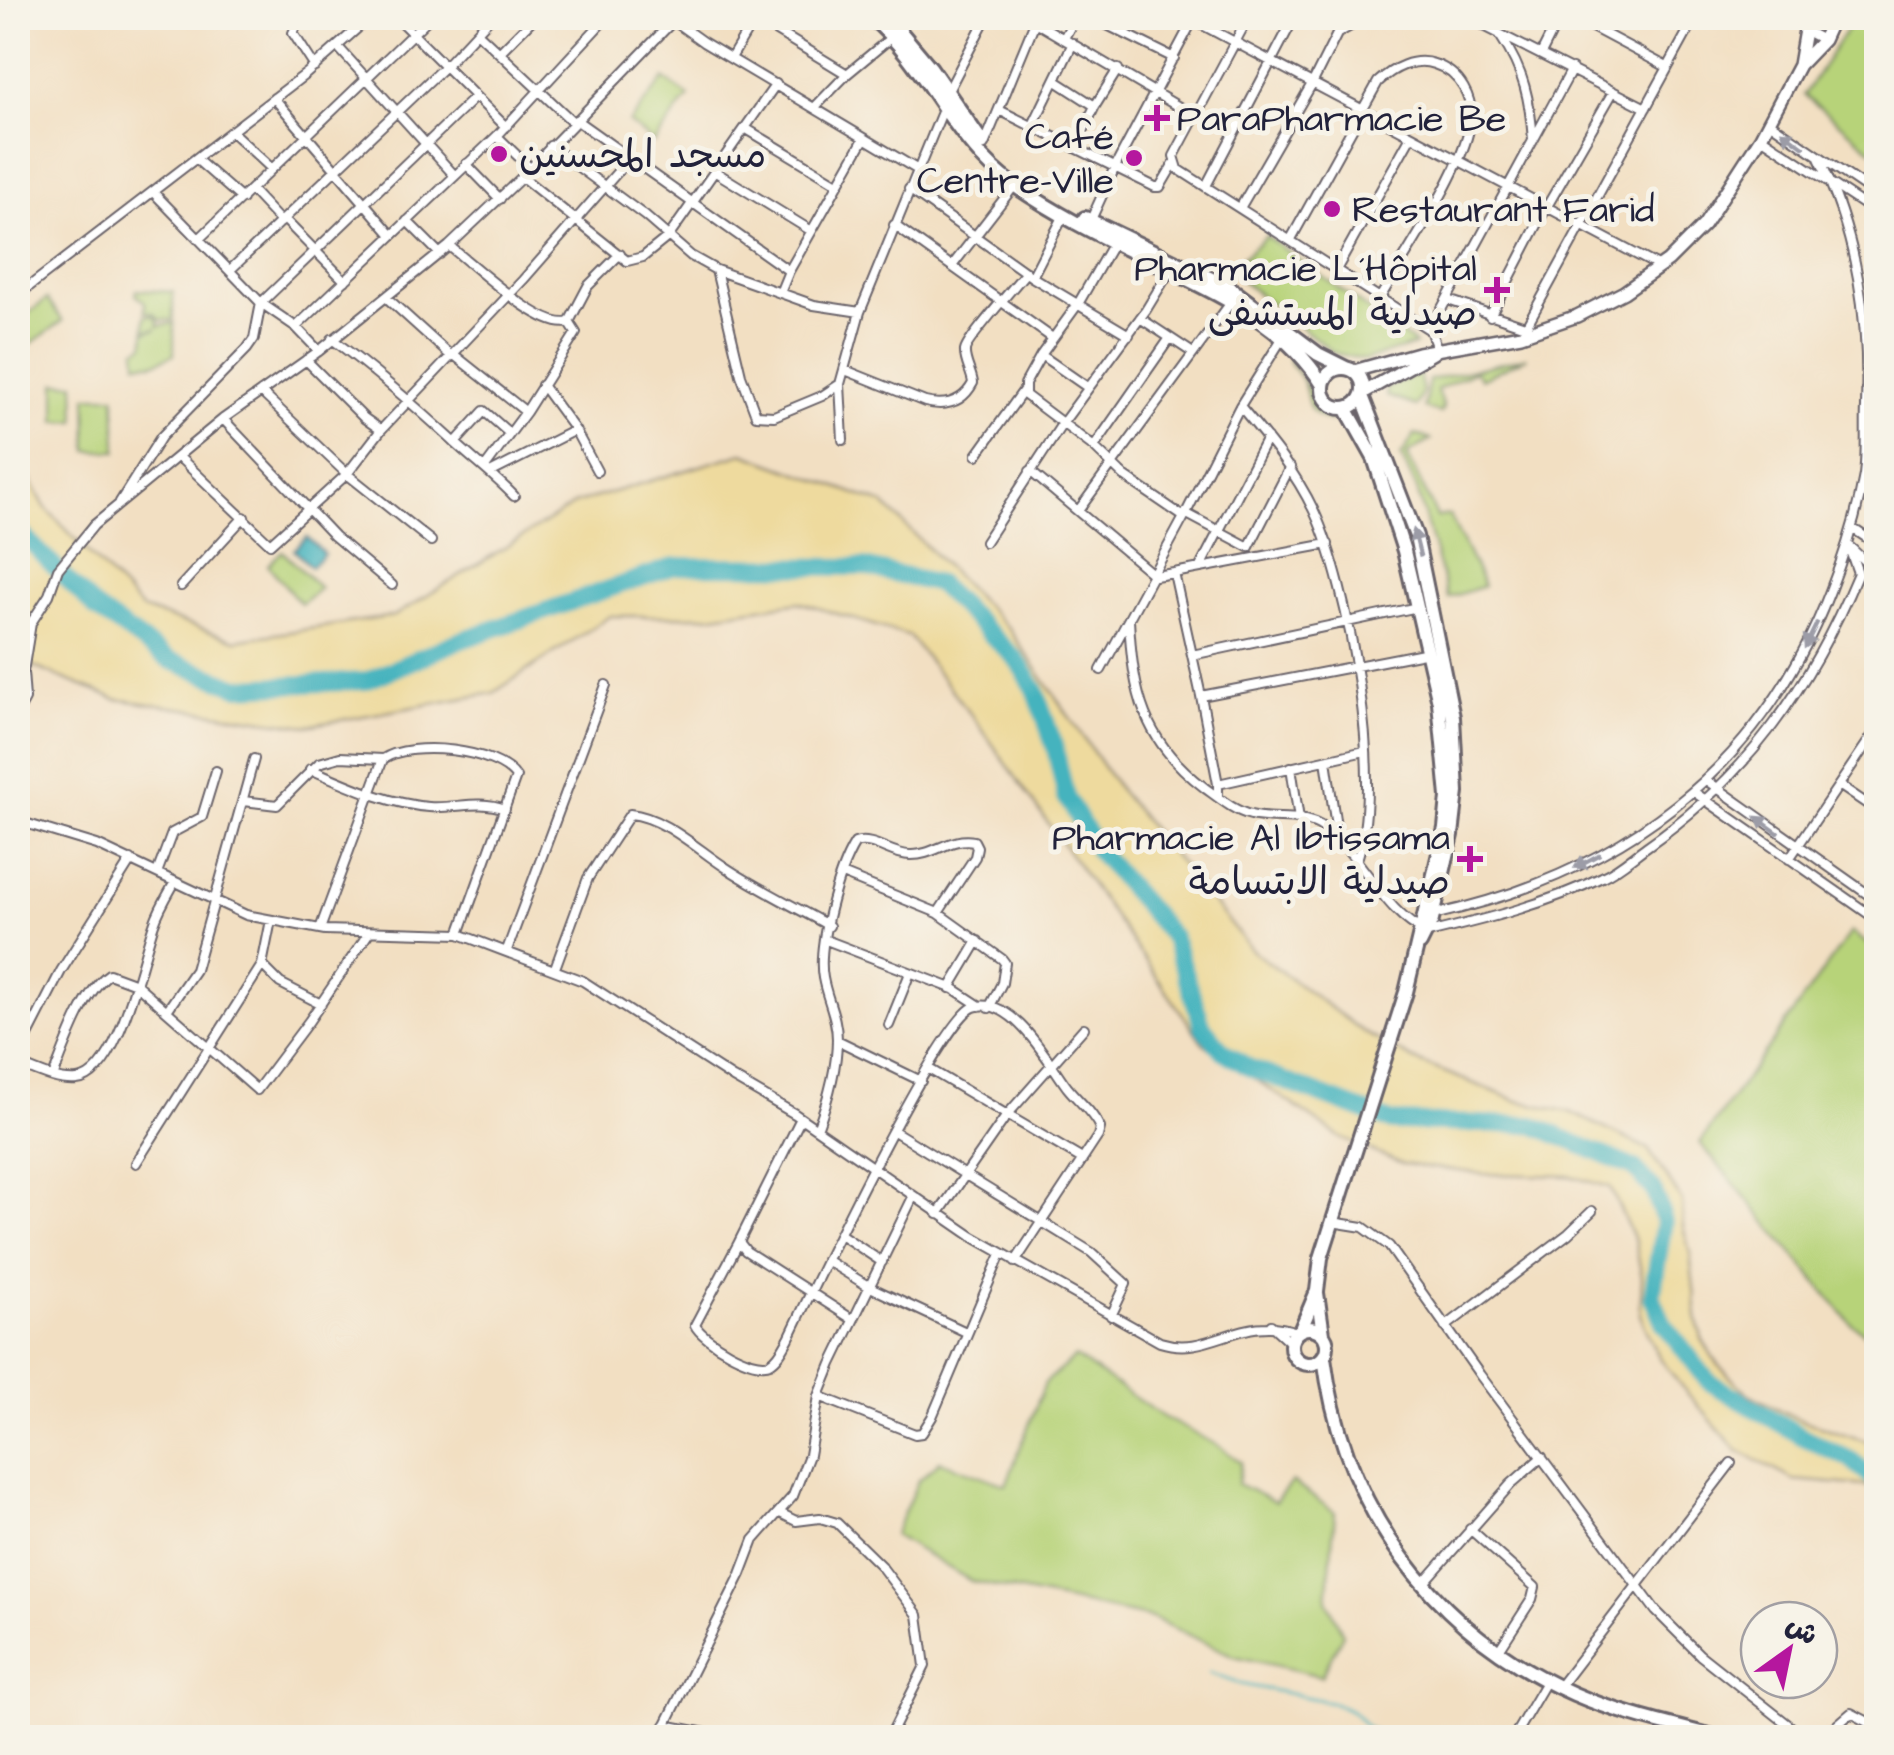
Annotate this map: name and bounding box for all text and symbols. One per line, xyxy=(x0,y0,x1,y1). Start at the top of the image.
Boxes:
place label: ParaPharmacie Be xyxy=(1177,94,1506,146)
marker: ParaPharmacie Be xyxy=(1146,107,1168,129)
place label: Café Centre-Ville xyxy=(917,112,1114,208)
place label: مسجد المحسنين xyxy=(519,130,766,182)
one-way arrow xyxy=(1780,130,1806,149)
marker: مسجد المحسنين xyxy=(488,143,510,165)
marker: Café Centre-Ville xyxy=(1123,147,1145,169)
place label: Restaurant Farid xyxy=(1352,185,1654,237)
marker: Restaurant Farid xyxy=(1321,198,1343,220)
place label: Pharmacie L´Hôpital صيدلية المستشفى xyxy=(1134,244,1477,340)
marker: Pharmacie L´Hôpital صيدلية المستشفى xyxy=(1486,279,1508,301)
one-way arrow xyxy=(1409,527,1424,558)
one-way arrow xyxy=(1803,621,1820,650)
place label: Pharmacie Al Ibtissama صيدلية الابتسامة xyxy=(1052,813,1450,909)
one-way arrow xyxy=(1754,816,1781,835)
marker: Pharmacie Al Ibtissama صيدلية الابتسامة xyxy=(1459,848,1481,870)
one-way arrow xyxy=(1572,852,1601,869)
north arrow xyxy=(1739,1600,1839,1700)
text: ش xyxy=(1778,1606,1825,1655)

